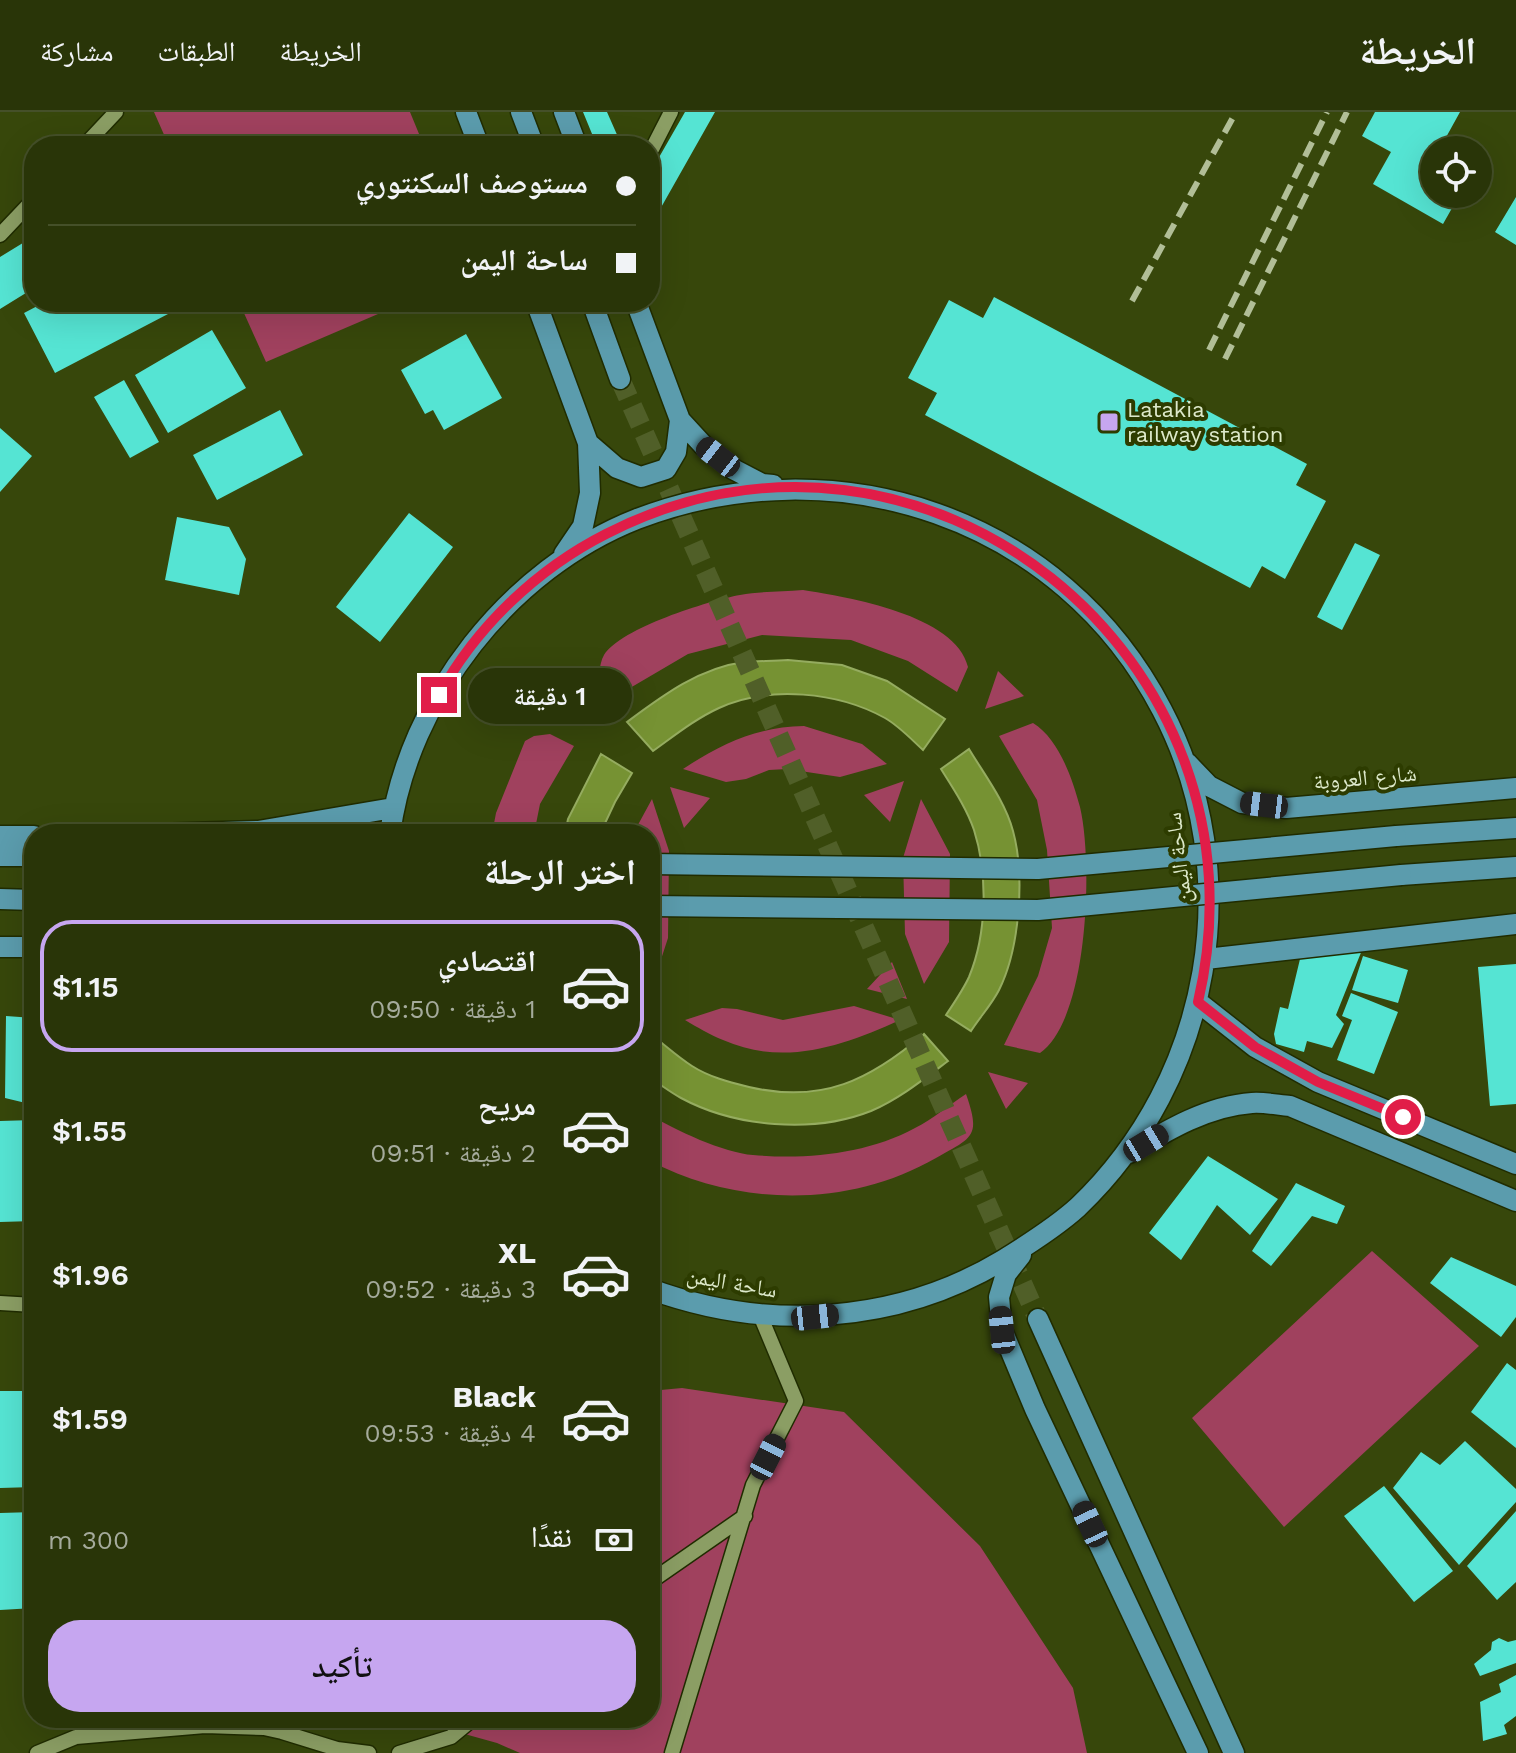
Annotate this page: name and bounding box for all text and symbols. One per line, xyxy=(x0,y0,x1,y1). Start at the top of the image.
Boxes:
text: الخريطة xyxy=(1359,29,1476,73)
text: مشاركة xyxy=(40,35,114,68)
text: الطبقات xyxy=(158,35,235,68)
text: الخريطة xyxy=(279,35,362,68)
map controls xyxy=(1420,136,1492,208)
button: locate xyxy=(1420,136,1492,208)
text: مستوصف السكنتوري xyxy=(356,165,588,200)
text: ساحة اليمن xyxy=(460,242,588,277)
place label: Latakia railway station xyxy=(1127,397,1283,447)
marker: Latakia railway station xyxy=(1098,411,1120,433)
car xyxy=(692,433,744,481)
callout: 1 دقيقة xyxy=(467,667,631,723)
route end xyxy=(421,677,457,713)
text: 1 دقيقة xyxy=(514,681,586,711)
street label: شارع العروبة xyxy=(1312,761,1418,795)
car xyxy=(1239,790,1289,820)
street label: ساحة اليمن xyxy=(1161,811,1197,905)
text: اختر الرحلة xyxy=(484,851,636,893)
text: اقتصادي xyxy=(438,943,536,978)
icon: car xyxy=(560,950,632,1022)
text: $1.15 xyxy=(52,969,119,1004)
text: 1 دقيقة · 09:50 xyxy=(369,994,536,1024)
text: مريح xyxy=(478,1087,536,1122)
icon: car xyxy=(560,1094,632,1166)
route start xyxy=(1385,1099,1421,1135)
text: $1.55 xyxy=(52,1113,127,1148)
car xyxy=(1119,1120,1173,1166)
text: 2 دقيقة · 09:51 xyxy=(370,1138,536,1168)
text: XL xyxy=(498,1235,536,1270)
icon: car xyxy=(560,1238,632,1310)
text: $1.96 xyxy=(52,1257,129,1292)
street label: ساحة اليمن xyxy=(685,1262,779,1304)
text: 3 دقيقة · 09:52 xyxy=(365,1274,536,1304)
car xyxy=(790,1303,840,1331)
car xyxy=(988,1305,1016,1355)
text: Black xyxy=(453,1379,536,1414)
icon: car xyxy=(560,1382,632,1454)
text: $1.59 xyxy=(52,1401,128,1436)
text: 4 دقيقة · 09:53 xyxy=(365,1418,536,1448)
car xyxy=(746,1430,790,1484)
car xyxy=(1069,1497,1111,1551)
icon: cash xyxy=(592,1518,636,1562)
text: نقدًا xyxy=(531,1519,572,1554)
text: 300 m xyxy=(48,1525,129,1555)
button: تأكيد xyxy=(48,1620,636,1712)

